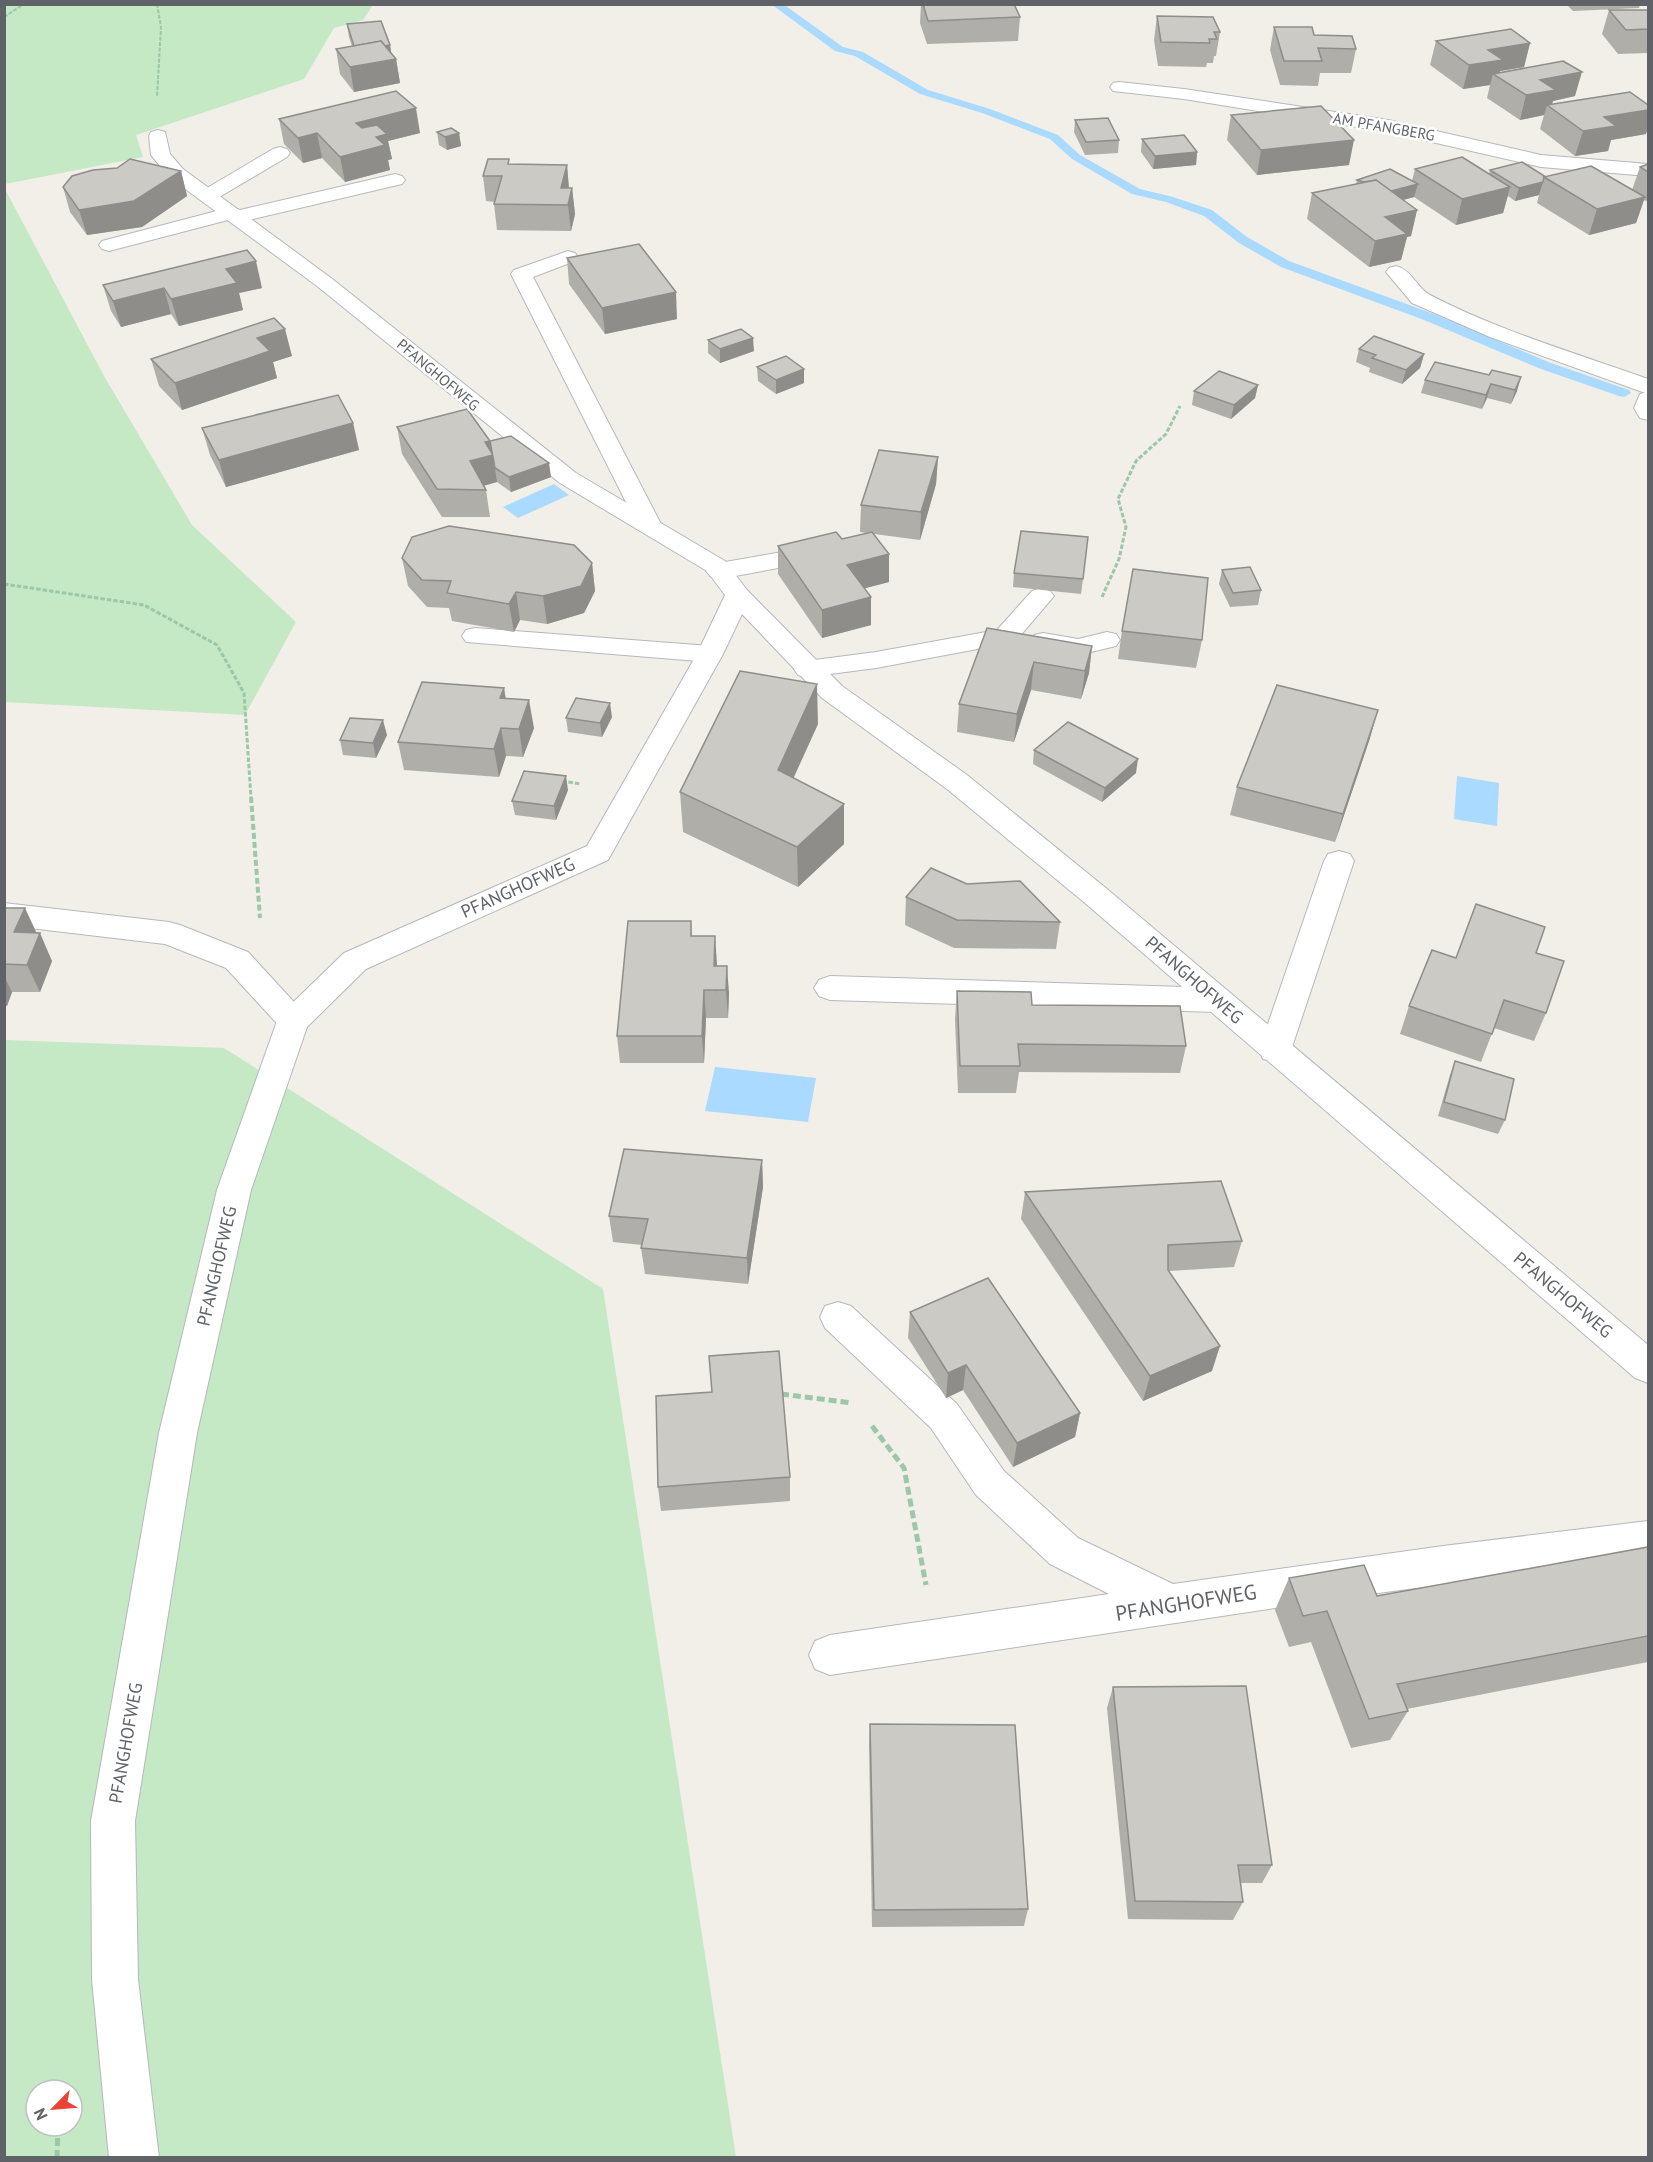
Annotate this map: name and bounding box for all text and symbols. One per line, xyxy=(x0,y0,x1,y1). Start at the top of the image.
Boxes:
street label: AM PFANGBERG xyxy=(1332,108,1437,145)
street label: PFANGHOFWEG xyxy=(393,335,483,415)
street label: PFANGHOFWEG xyxy=(457,852,578,923)
street label: PFANGHOFWEG xyxy=(1141,931,1248,1028)
street label: PFANGHOFWEG xyxy=(192,1204,241,1328)
street label: PFANGHOFWEG xyxy=(1509,1246,1618,1343)
street label: PFANGHOFWEG xyxy=(1113,1578,1259,1627)
street label: PFANGHOFWEG xyxy=(104,1681,147,1805)
north arrow xyxy=(24,2078,84,2138)
text: N xyxy=(29,2105,52,2123)

